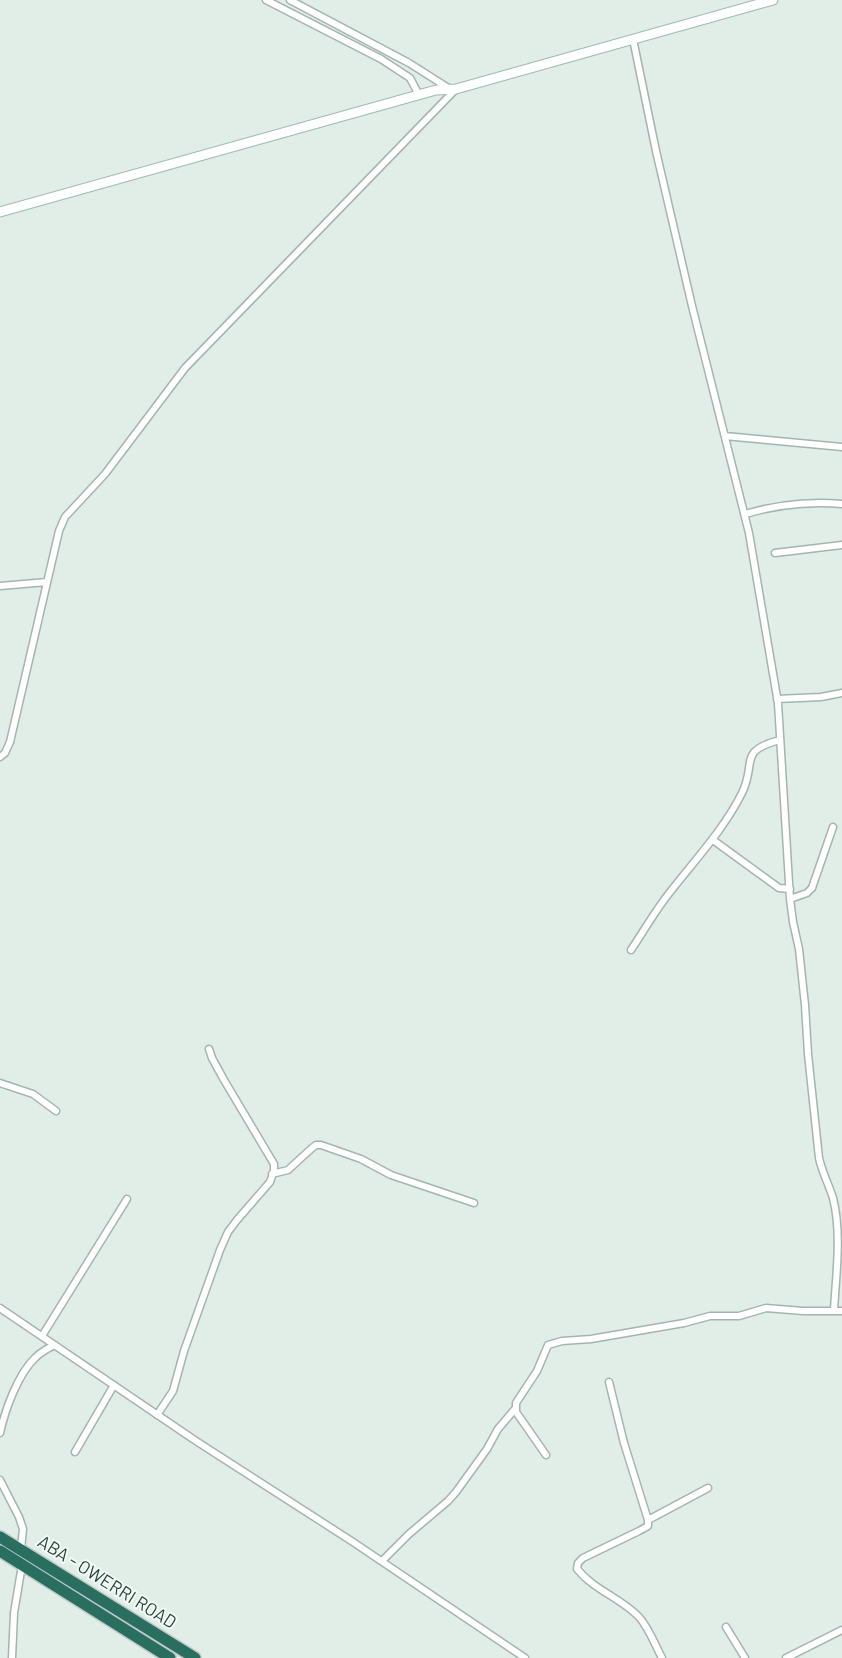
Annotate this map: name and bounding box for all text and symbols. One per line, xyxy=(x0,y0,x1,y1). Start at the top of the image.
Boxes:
street label: ABA - OWERRI ROAD xyxy=(34,1531,180,1633)

